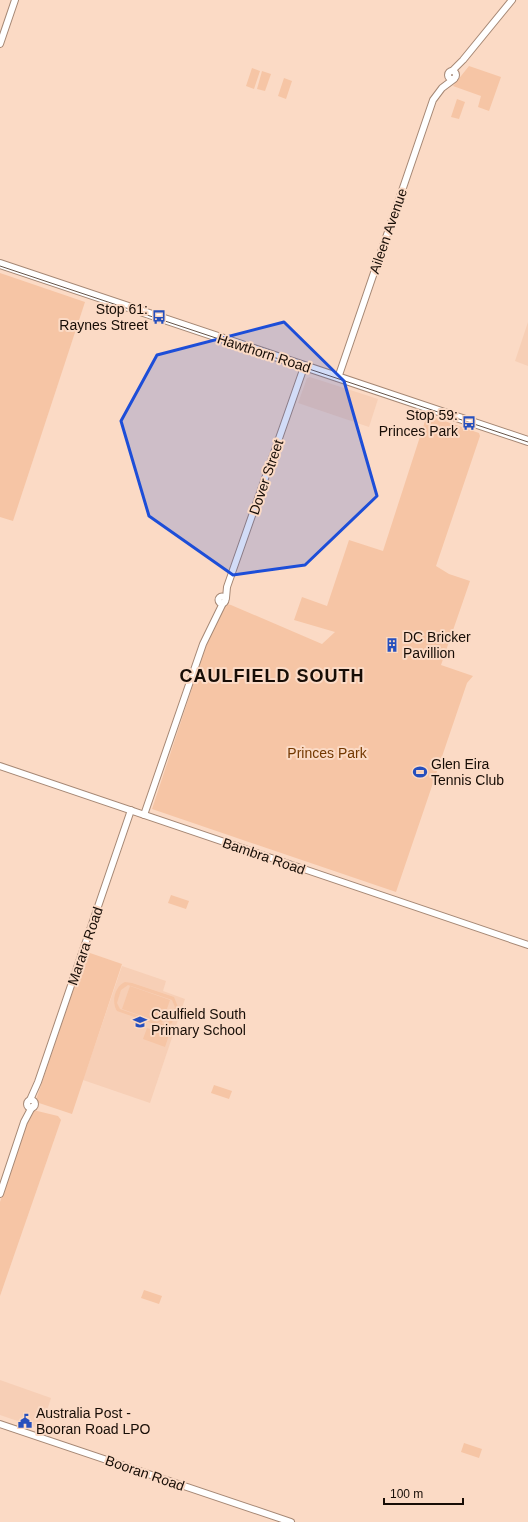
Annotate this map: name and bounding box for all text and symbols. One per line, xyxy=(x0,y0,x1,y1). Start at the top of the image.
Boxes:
street label: Aileen Avenue xyxy=(366,186,410,276)
place label: Stop 61: Raynes Street xyxy=(59,301,148,333)
bus stop icon: Stop 61: Raynes Street xyxy=(151,309,167,325)
street label: Hawthorn Road xyxy=(215,330,313,376)
place label: Stop 59: Princes Park xyxy=(379,407,459,439)
bus stop icon: Stop 59: Princes Park xyxy=(461,415,477,431)
street label: Dover Street xyxy=(246,437,286,517)
place label: DC Bricker Pavillion xyxy=(403,629,471,661)
building icon: DC Bricker Pavillion xyxy=(384,637,400,653)
district label: CAULFIELD SOUTH xyxy=(180,666,365,686)
park label: Princes Park xyxy=(287,745,368,761)
place label: Glen Eira Tennis Club xyxy=(431,756,504,788)
sports icon: Glen Eira Tennis Club xyxy=(412,764,428,780)
street label: Bambra Road xyxy=(221,834,307,878)
street label: Marara Road xyxy=(64,905,106,987)
place label: Caulfield South Primary School xyxy=(151,1006,246,1038)
school or university icon: Caulfield South Primary School xyxy=(132,1014,148,1030)
place label: Australia Post - Booran Road LPO xyxy=(36,1405,151,1437)
public building icon: Australia Post - Booran Road LPO xyxy=(17,1413,33,1429)
street label: Booran Road xyxy=(103,1452,187,1494)
scale bar xyxy=(384,1480,463,1506)
text: 100 m xyxy=(390,1487,423,1501)

